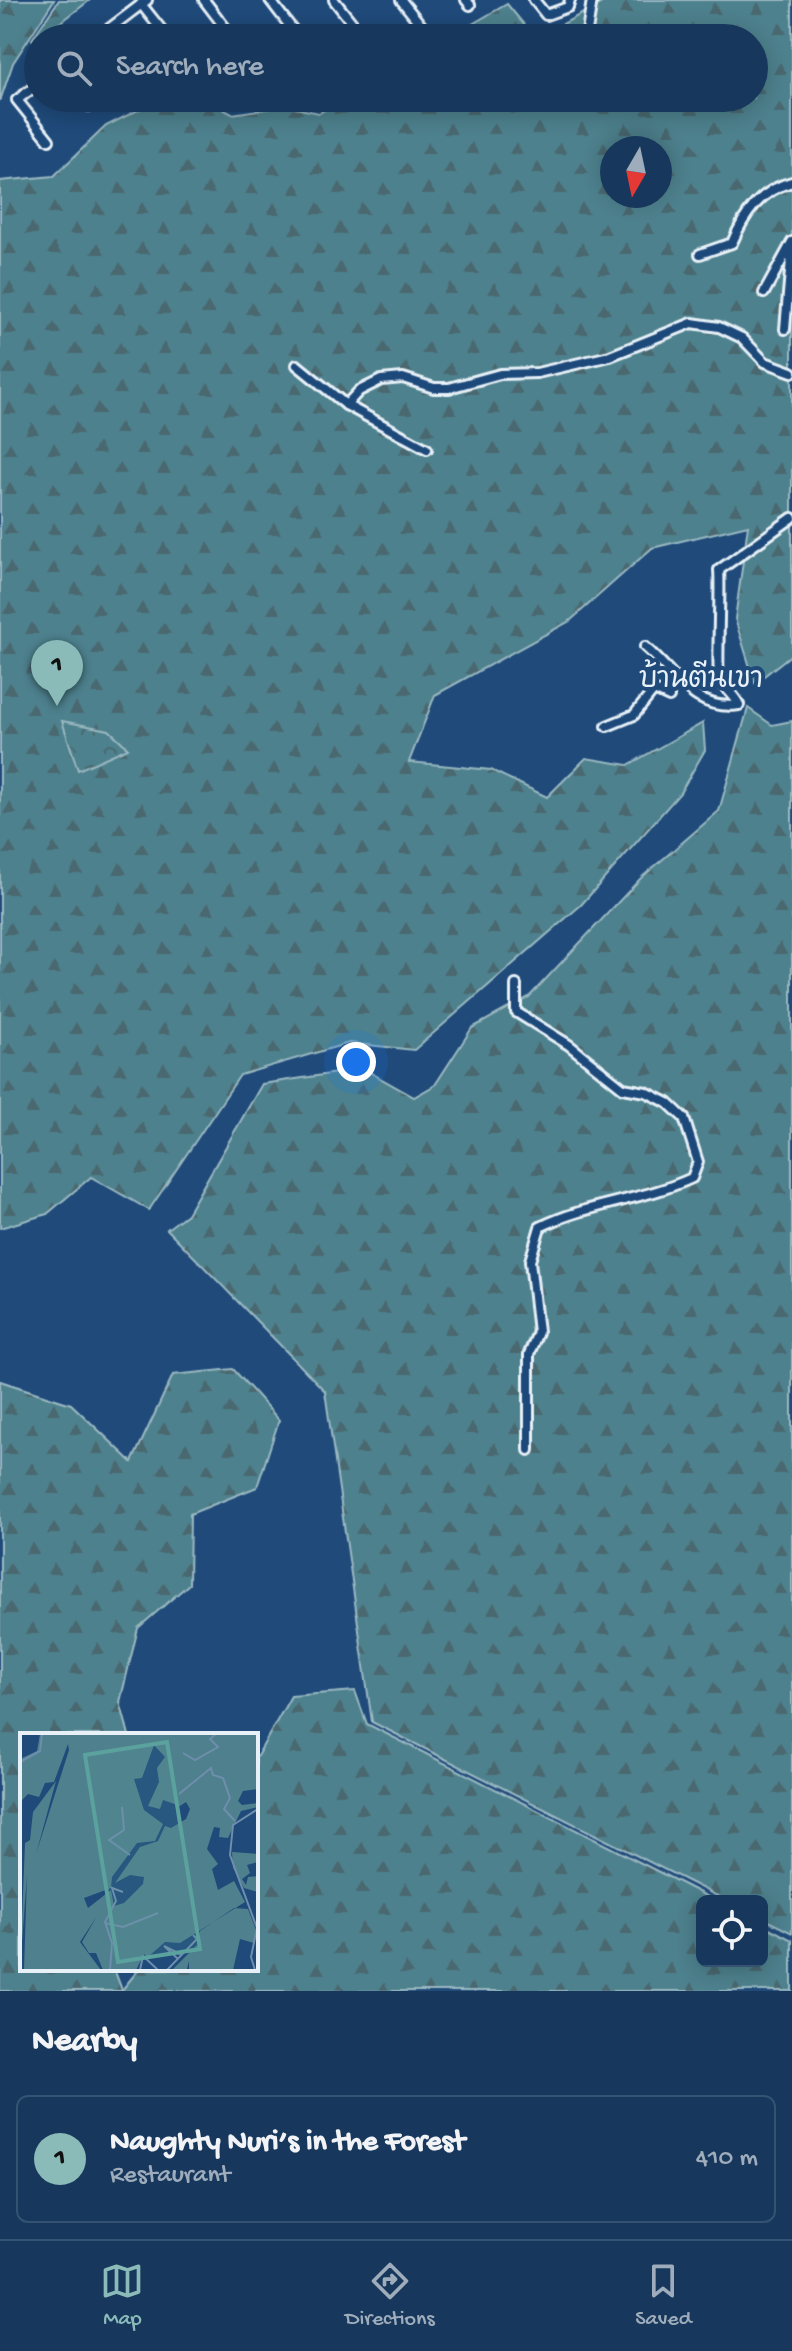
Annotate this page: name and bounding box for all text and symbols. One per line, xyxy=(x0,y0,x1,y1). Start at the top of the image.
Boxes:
search box xyxy=(24,24,768,112)
icon: search xyxy=(52,46,96,90)
text: Search here xyxy=(116,51,264,86)
north arrow xyxy=(600,136,672,208)
pin: 1 xyxy=(31,640,83,706)
district label: บ้านตีนเขา xyxy=(639,659,763,698)
your location xyxy=(336,1042,376,1082)
inset map xyxy=(20,1733,258,1971)
map controls xyxy=(696,1895,768,1967)
button: locate xyxy=(696,1895,768,1967)
text: Nearby xyxy=(32,2023,137,2063)
text: Naughty Nuri’s in the Forest xyxy=(110,2126,465,2161)
text: 1 xyxy=(55,2144,65,2175)
text: 410 m xyxy=(696,2144,758,2175)
text: Restaurant xyxy=(110,2161,230,2192)
tab: Map xyxy=(100,2259,144,2333)
tab: Directions xyxy=(345,2259,435,2333)
tab: Saved xyxy=(635,2259,692,2333)

